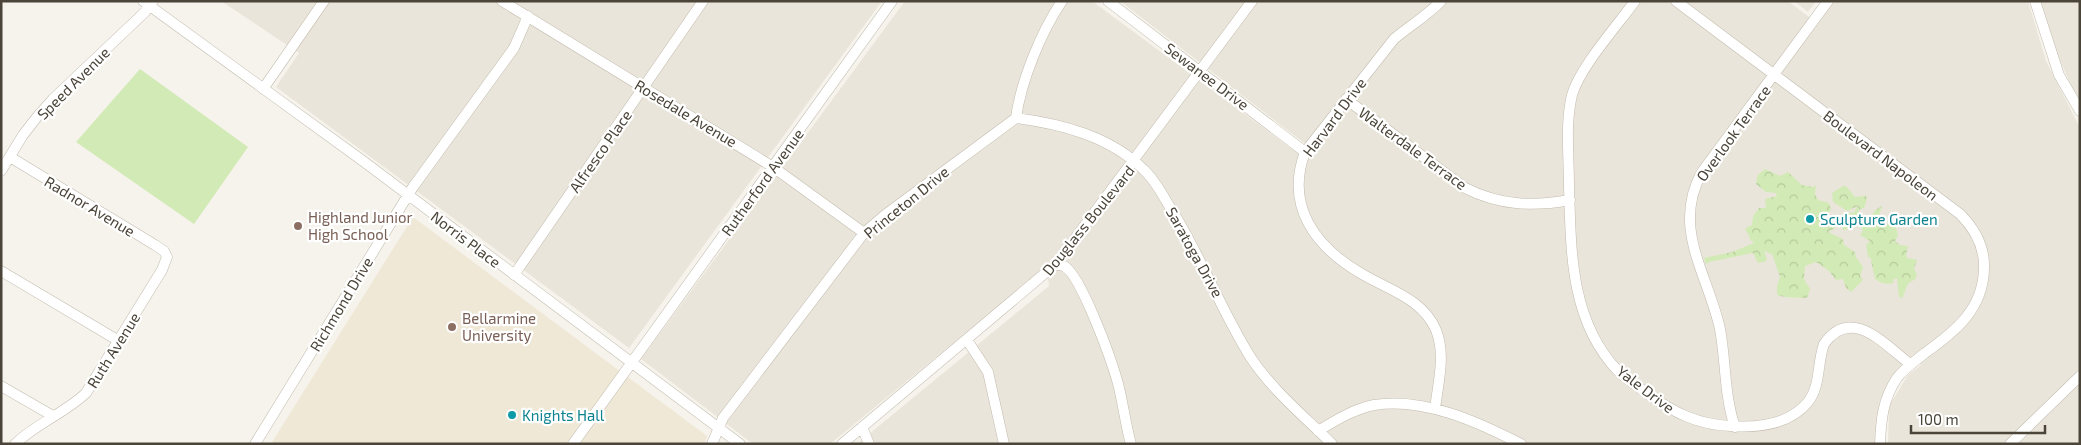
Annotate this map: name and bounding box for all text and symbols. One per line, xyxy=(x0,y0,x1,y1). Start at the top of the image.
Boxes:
street label: Sewanee Drive xyxy=(1161,38,1253,114)
street label: Speed Avenue xyxy=(33,43,113,123)
street label: Harvard Drive xyxy=(1299,74,1369,160)
street label: Rosedale Avenue xyxy=(632,75,740,151)
street label: Overlook Terrace xyxy=(1692,81,1774,185)
street label: Walterdale Terrace xyxy=(1355,103,1471,193)
street label: Alfresco Place xyxy=(565,106,635,196)
street label: Boulevard Napoleon xyxy=(1820,106,1942,204)
street label: Rutherford Avenue xyxy=(717,125,807,239)
street label: Douglass Boulevard xyxy=(1038,161,1138,279)
street label: Princeton Drive xyxy=(860,162,952,242)
street label: Radnor Avenue xyxy=(42,172,138,240)
street label: Saratoga Drive xyxy=(1163,204,1227,300)
street label: Norris Place xyxy=(428,207,504,271)
place label: Highland Junior High School xyxy=(308,208,413,243)
place label: Sculpture Garden xyxy=(1820,210,1938,228)
marker: Sculpture Garden xyxy=(1804,213,1816,225)
marker: Highland Junior High School xyxy=(292,220,304,232)
street label: Richmond Drive xyxy=(306,254,376,354)
street label: Ruth Avenue xyxy=(83,309,143,391)
place label: Bellarmine University xyxy=(462,309,536,344)
marker: Bellarmine University xyxy=(446,321,458,333)
street label: Yale Drive xyxy=(1614,362,1678,416)
scale bar xyxy=(1911,402,2045,434)
place label: Knights Hall xyxy=(522,406,605,424)
marker: Knights Hall xyxy=(506,409,518,421)
text: 100 m xyxy=(1918,410,1959,428)

